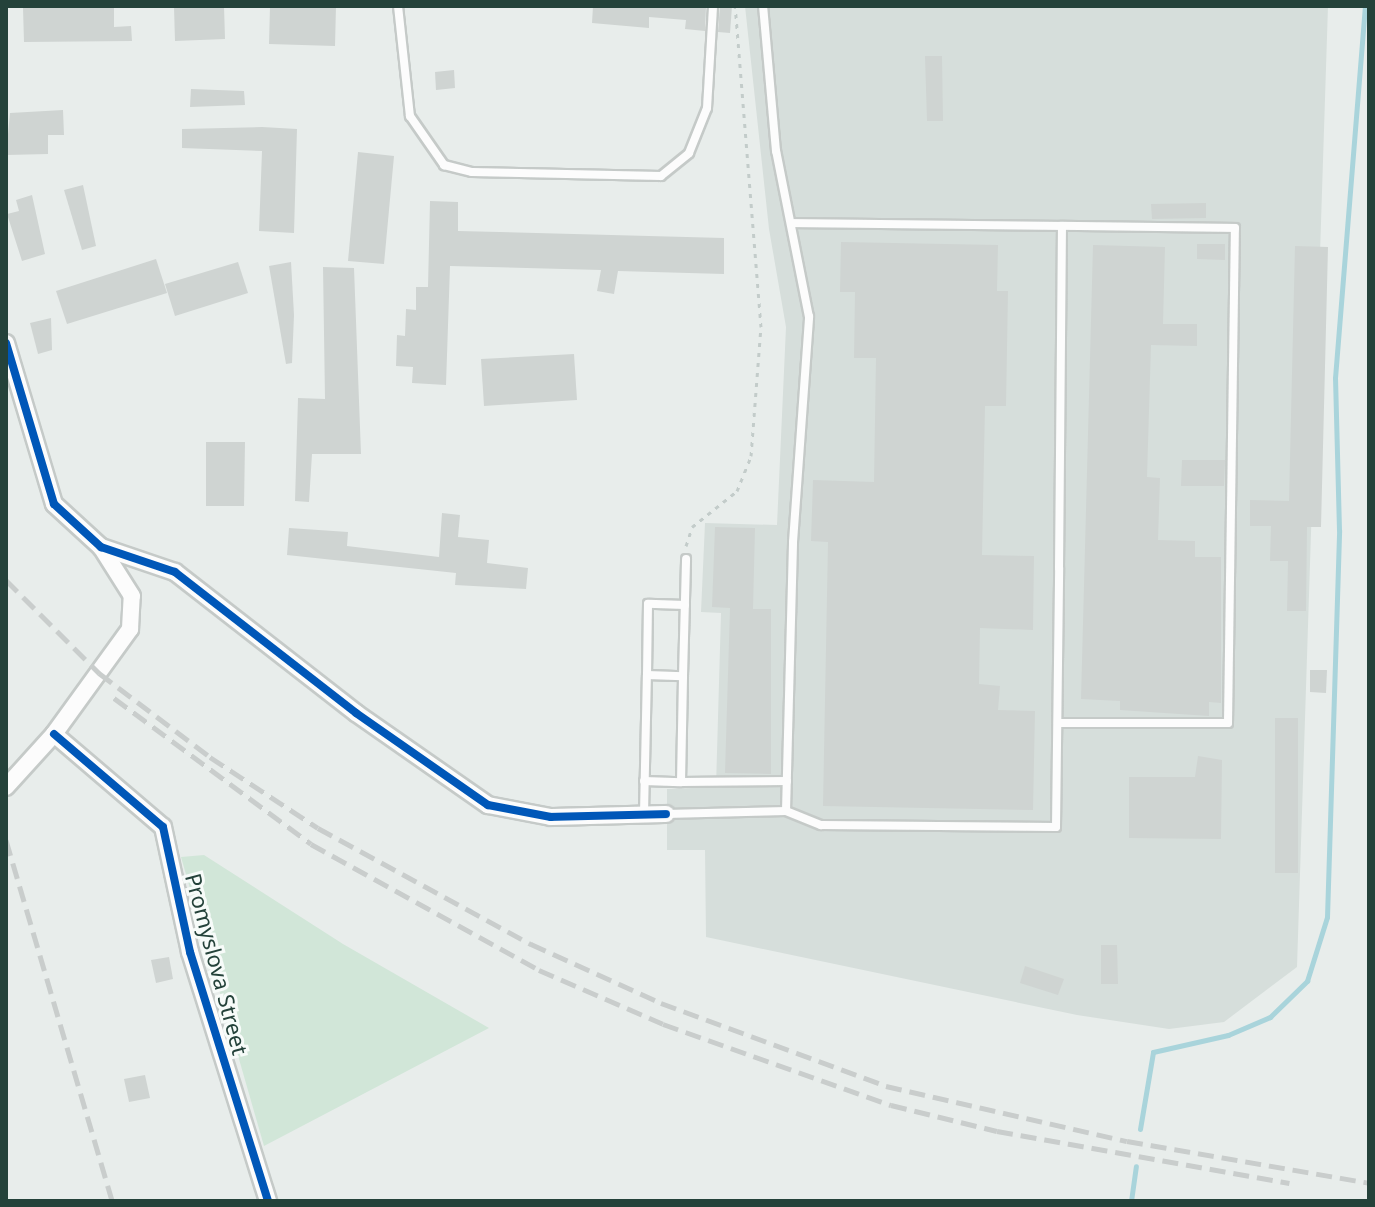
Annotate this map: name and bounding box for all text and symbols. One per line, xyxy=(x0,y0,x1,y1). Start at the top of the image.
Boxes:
street label: Promyslova Street xyxy=(180,870,254,1058)

